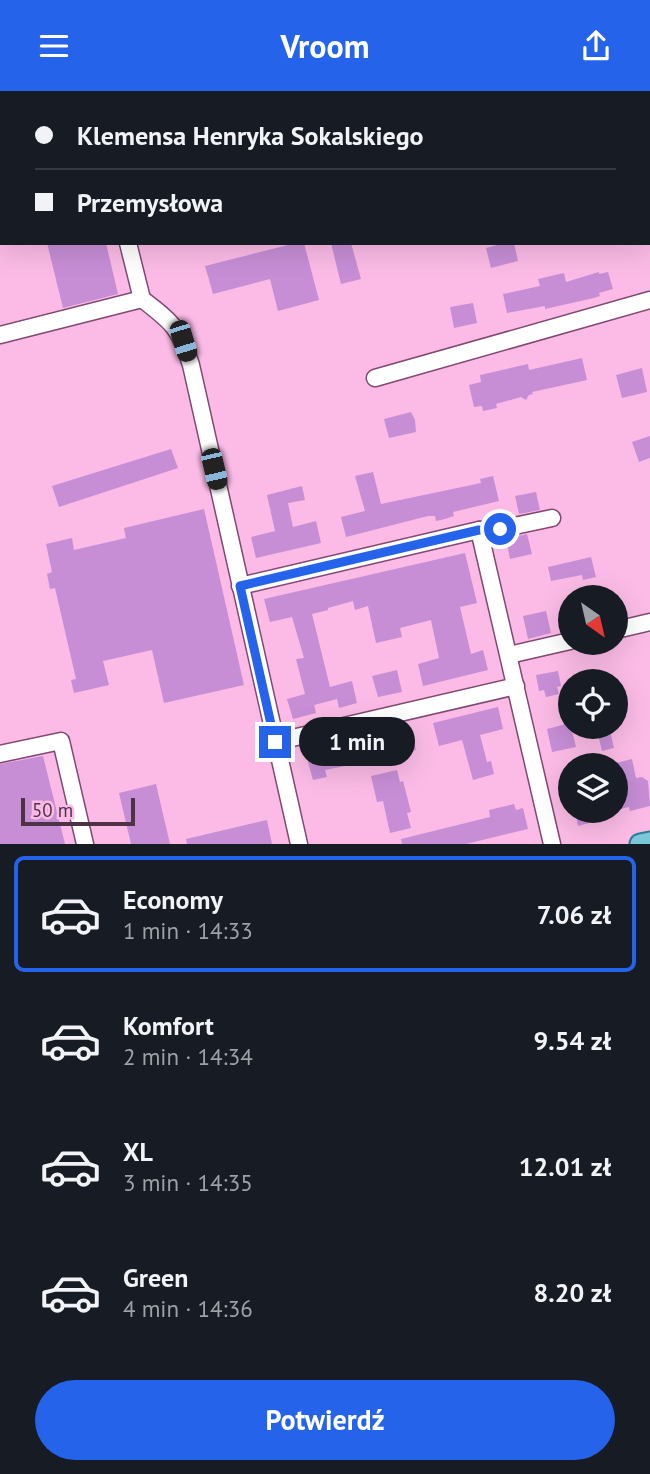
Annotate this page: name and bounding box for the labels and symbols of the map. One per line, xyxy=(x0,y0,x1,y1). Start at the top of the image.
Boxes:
car xyxy=(167,318,200,364)
car xyxy=(200,446,229,492)
route start xyxy=(484,513,516,545)
north arrow xyxy=(558,585,628,655)
callout: 1 min xyxy=(300,717,415,767)
route end xyxy=(259,726,291,758)
scale bar xyxy=(21,795,135,827)

